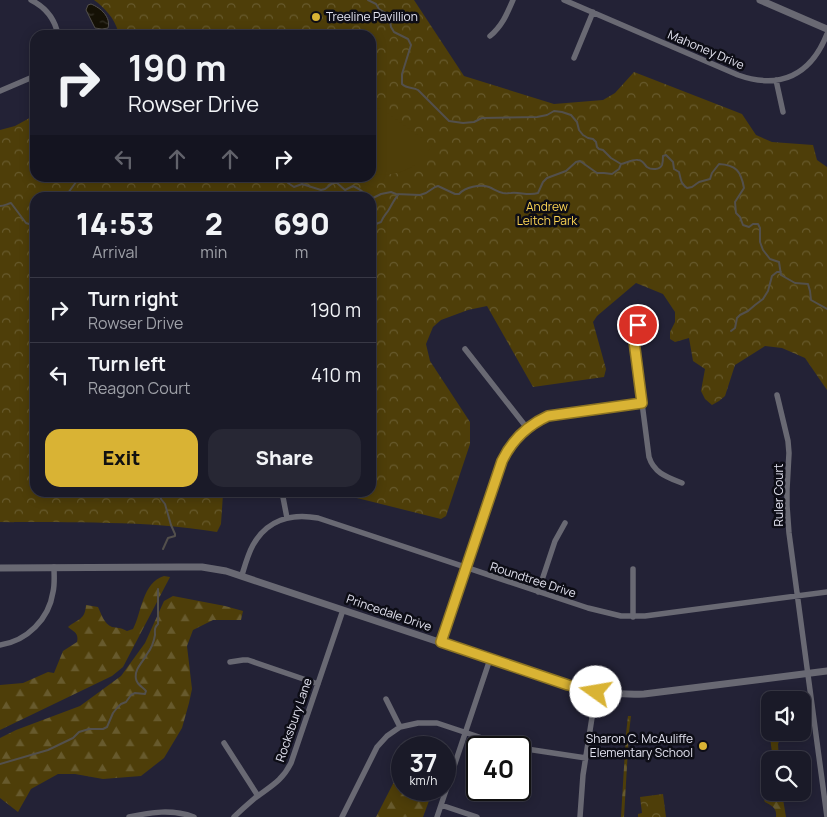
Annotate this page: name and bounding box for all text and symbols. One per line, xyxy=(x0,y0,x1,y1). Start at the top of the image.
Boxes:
place label: Treeline Pavillion xyxy=(326,8,418,25)
marker: Treeline Pavillion xyxy=(310,11,322,23)
street label: Mahoney Drive xyxy=(665,26,747,73)
text: 190 m xyxy=(128,44,227,92)
icon: right xyxy=(45,50,110,115)
text: Rowser Drive xyxy=(128,89,259,119)
icon: left xyxy=(110,145,138,173)
icon: ahead xyxy=(163,145,191,173)
icon: ahead xyxy=(216,145,244,173)
icon: right xyxy=(269,145,297,173)
park label: Andrew Leitch Park xyxy=(517,198,578,229)
text: 14:53 xyxy=(76,203,154,244)
text: 2 xyxy=(205,203,223,244)
text: 690 xyxy=(273,203,330,244)
text: Arrival xyxy=(92,241,138,263)
text: min xyxy=(200,241,227,263)
text: m xyxy=(295,241,308,263)
text: Turn right xyxy=(88,286,178,312)
icon: right xyxy=(45,296,73,324)
text: 190 m xyxy=(310,297,361,323)
pin xyxy=(617,304,659,346)
icon: arrive xyxy=(624,311,652,339)
text: Rowser Drive xyxy=(88,312,183,334)
text: Turn left xyxy=(88,351,166,377)
icon: left xyxy=(45,361,73,389)
text: 410 m xyxy=(311,362,361,388)
text: Reagon Court xyxy=(88,377,190,399)
button: Exit xyxy=(45,429,198,487)
button: Share xyxy=(208,429,361,487)
street label: Ruler Court xyxy=(770,463,787,527)
street label: Roundtree Drive xyxy=(488,558,578,601)
street label: Princedale Drive xyxy=(344,590,434,635)
position arrow xyxy=(569,665,621,717)
street label: Rocksbury Lane xyxy=(271,676,316,764)
map controls xyxy=(761,691,811,801)
button: sound xyxy=(761,691,811,741)
place label: Sharon C. McAuliffe Elementary School xyxy=(586,730,693,761)
speed limit sign: 40 xyxy=(466,736,531,801)
marker: Sharon C. McAuliffe Elementary School xyxy=(697,740,709,752)
text: 37 xyxy=(410,745,437,780)
button: search xyxy=(761,751,811,801)
text: km/h xyxy=(410,772,437,789)

